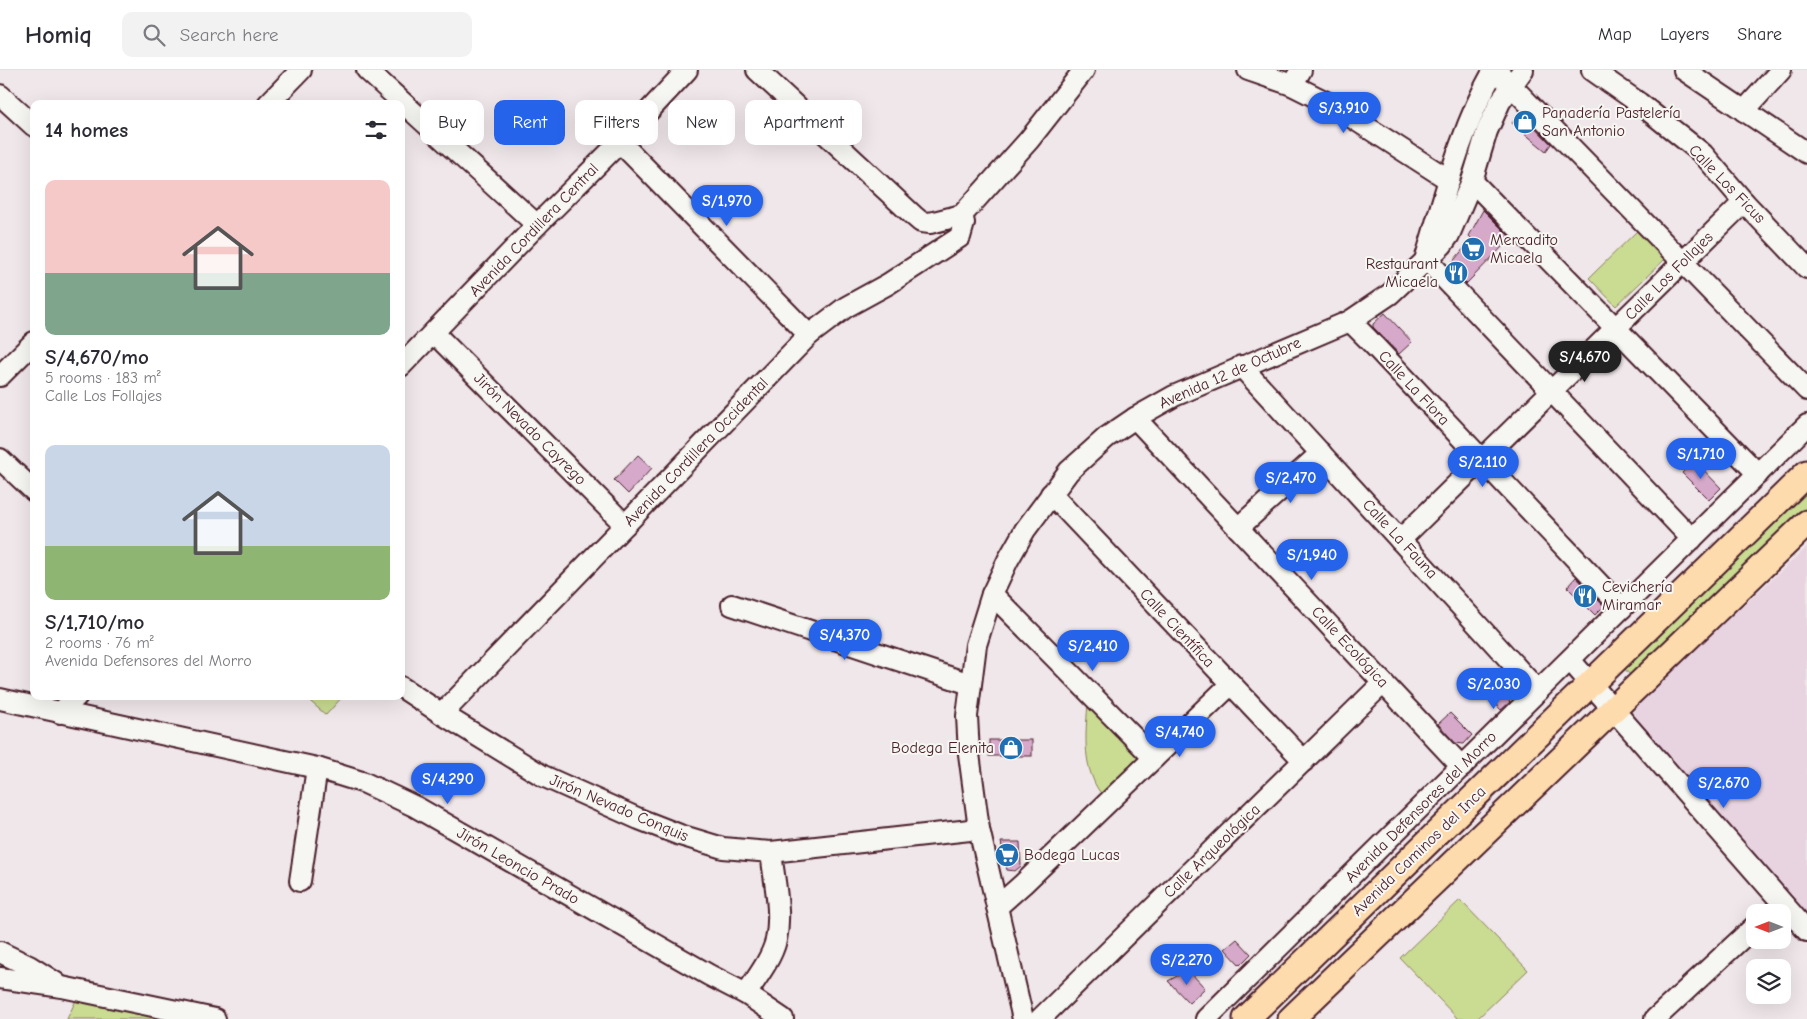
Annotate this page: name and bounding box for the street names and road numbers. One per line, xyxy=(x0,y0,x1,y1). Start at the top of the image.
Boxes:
street label: Calle Los Ficus xyxy=(1685,141,1769,227)
street label: Avenida Cordillera Central xyxy=(466,160,602,300)
street label: Calle Los Follajes xyxy=(1621,228,1717,324)
street label: Avenida 12 de Octubre xyxy=(1156,334,1304,412)
street label: Calle La Flora xyxy=(1375,347,1453,429)
street label: Jirón Nevado Cayrego xyxy=(470,369,590,489)
street label: Avenida Cordillera Occidental xyxy=(620,374,772,530)
street label: Calle La Fauna xyxy=(1359,496,1441,582)
street label: Calle Científica xyxy=(1136,585,1218,671)
street label: Calle Ecológica xyxy=(1308,603,1392,691)
street label: Avenida Defensores del Morro xyxy=(1342,728,1500,886)
street label: Jirón Nevado Conquis xyxy=(547,771,691,845)
street label: Avenida Caminos del Inca xyxy=(1348,782,1490,920)
street label: Calle Arqueológica xyxy=(1160,800,1264,902)
street label: Jirón Leoncio Prado xyxy=(454,824,582,908)

